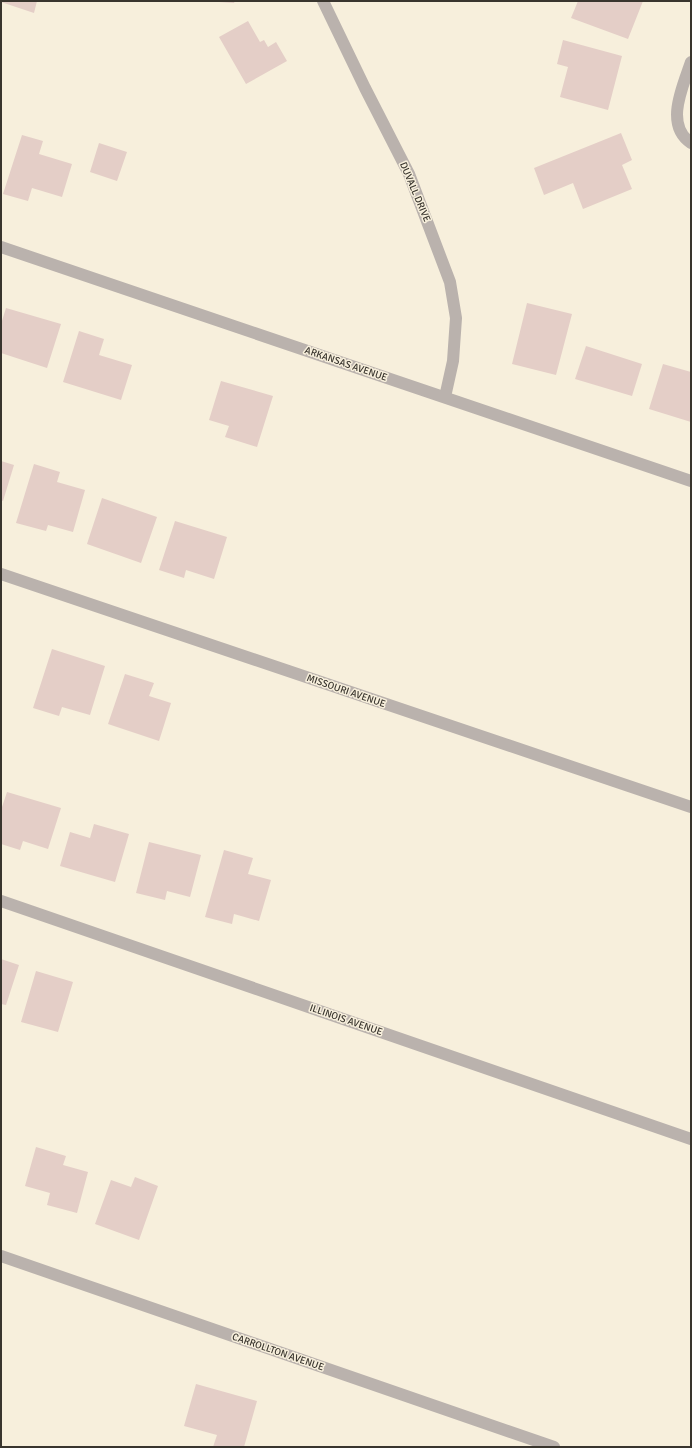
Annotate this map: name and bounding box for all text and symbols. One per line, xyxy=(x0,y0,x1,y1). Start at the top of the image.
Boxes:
street label: DUVALL DRIVE xyxy=(397,160,433,224)
street label: ARKANSAS AVENUE xyxy=(303,344,389,384)
street label: MISSOURI AVENUE xyxy=(305,672,387,710)
street label: ILLINOIS AVENUE xyxy=(308,1002,384,1038)
street label: CARROLLTON AVENUE xyxy=(231,1331,326,1373)

